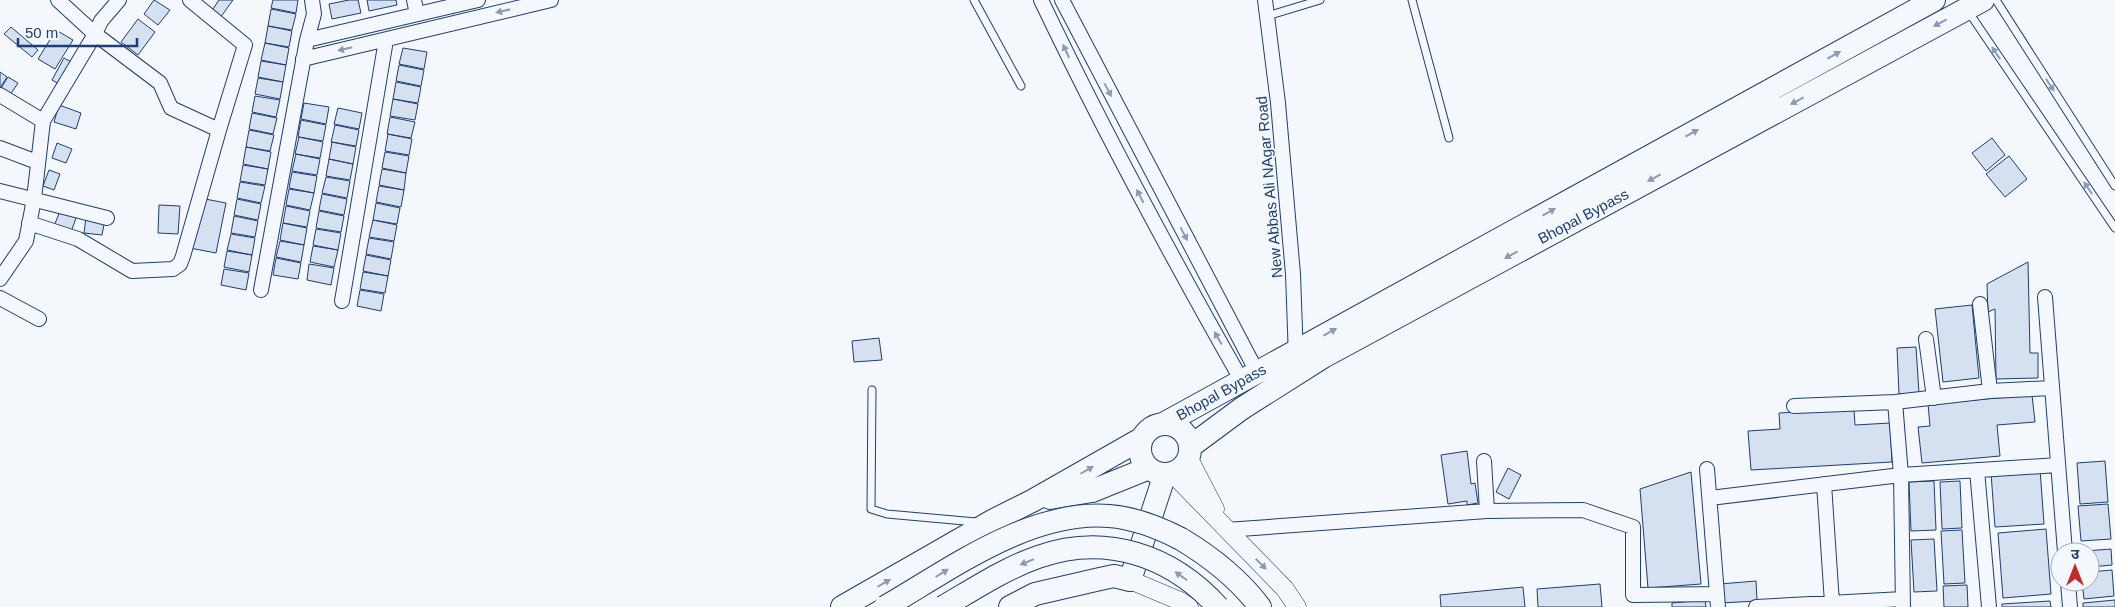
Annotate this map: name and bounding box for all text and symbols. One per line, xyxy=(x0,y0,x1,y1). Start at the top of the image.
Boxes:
one-way arrow xyxy=(496,7,511,15)
scale bar xyxy=(18,15,136,47)
one-way arrow xyxy=(1933,19,1947,27)
text: 50 m xyxy=(25,24,58,41)
one-way arrow xyxy=(1061,44,1069,58)
one-way arrow xyxy=(338,45,353,53)
one-way arrow xyxy=(1991,46,2001,60)
one-way arrow xyxy=(1827,51,1841,59)
one-way arrow xyxy=(2046,79,2055,92)
one-way arrow xyxy=(1104,83,1112,97)
street label: New Abbas Ali NAgar Road xyxy=(1253,95,1285,279)
one-way arrow xyxy=(1790,96,1804,105)
one-way arrow xyxy=(1685,129,1698,138)
one-way arrow xyxy=(1647,174,1661,182)
one-way arrow xyxy=(2083,181,2093,194)
street label: Bhopal Bypass xyxy=(1535,185,1631,247)
one-way arrow xyxy=(1136,188,1144,203)
one-way arrow xyxy=(1542,207,1556,216)
one-way arrow xyxy=(1180,226,1188,241)
one-way arrow xyxy=(1504,251,1518,259)
one-way arrow xyxy=(1323,328,1337,336)
one-way arrow xyxy=(1213,332,1222,345)
street label: Bhopal Bypass xyxy=(1173,360,1269,424)
one-way arrow xyxy=(1080,466,1095,474)
north arrow xyxy=(2050,542,2100,592)
text: उ xyxy=(2071,546,2080,562)
one-way arrow xyxy=(1020,558,1034,566)
one-way arrow xyxy=(1255,558,1267,570)
one-way arrow xyxy=(936,569,949,578)
one-way arrow xyxy=(1174,571,1188,581)
one-way arrow xyxy=(878,578,891,587)

